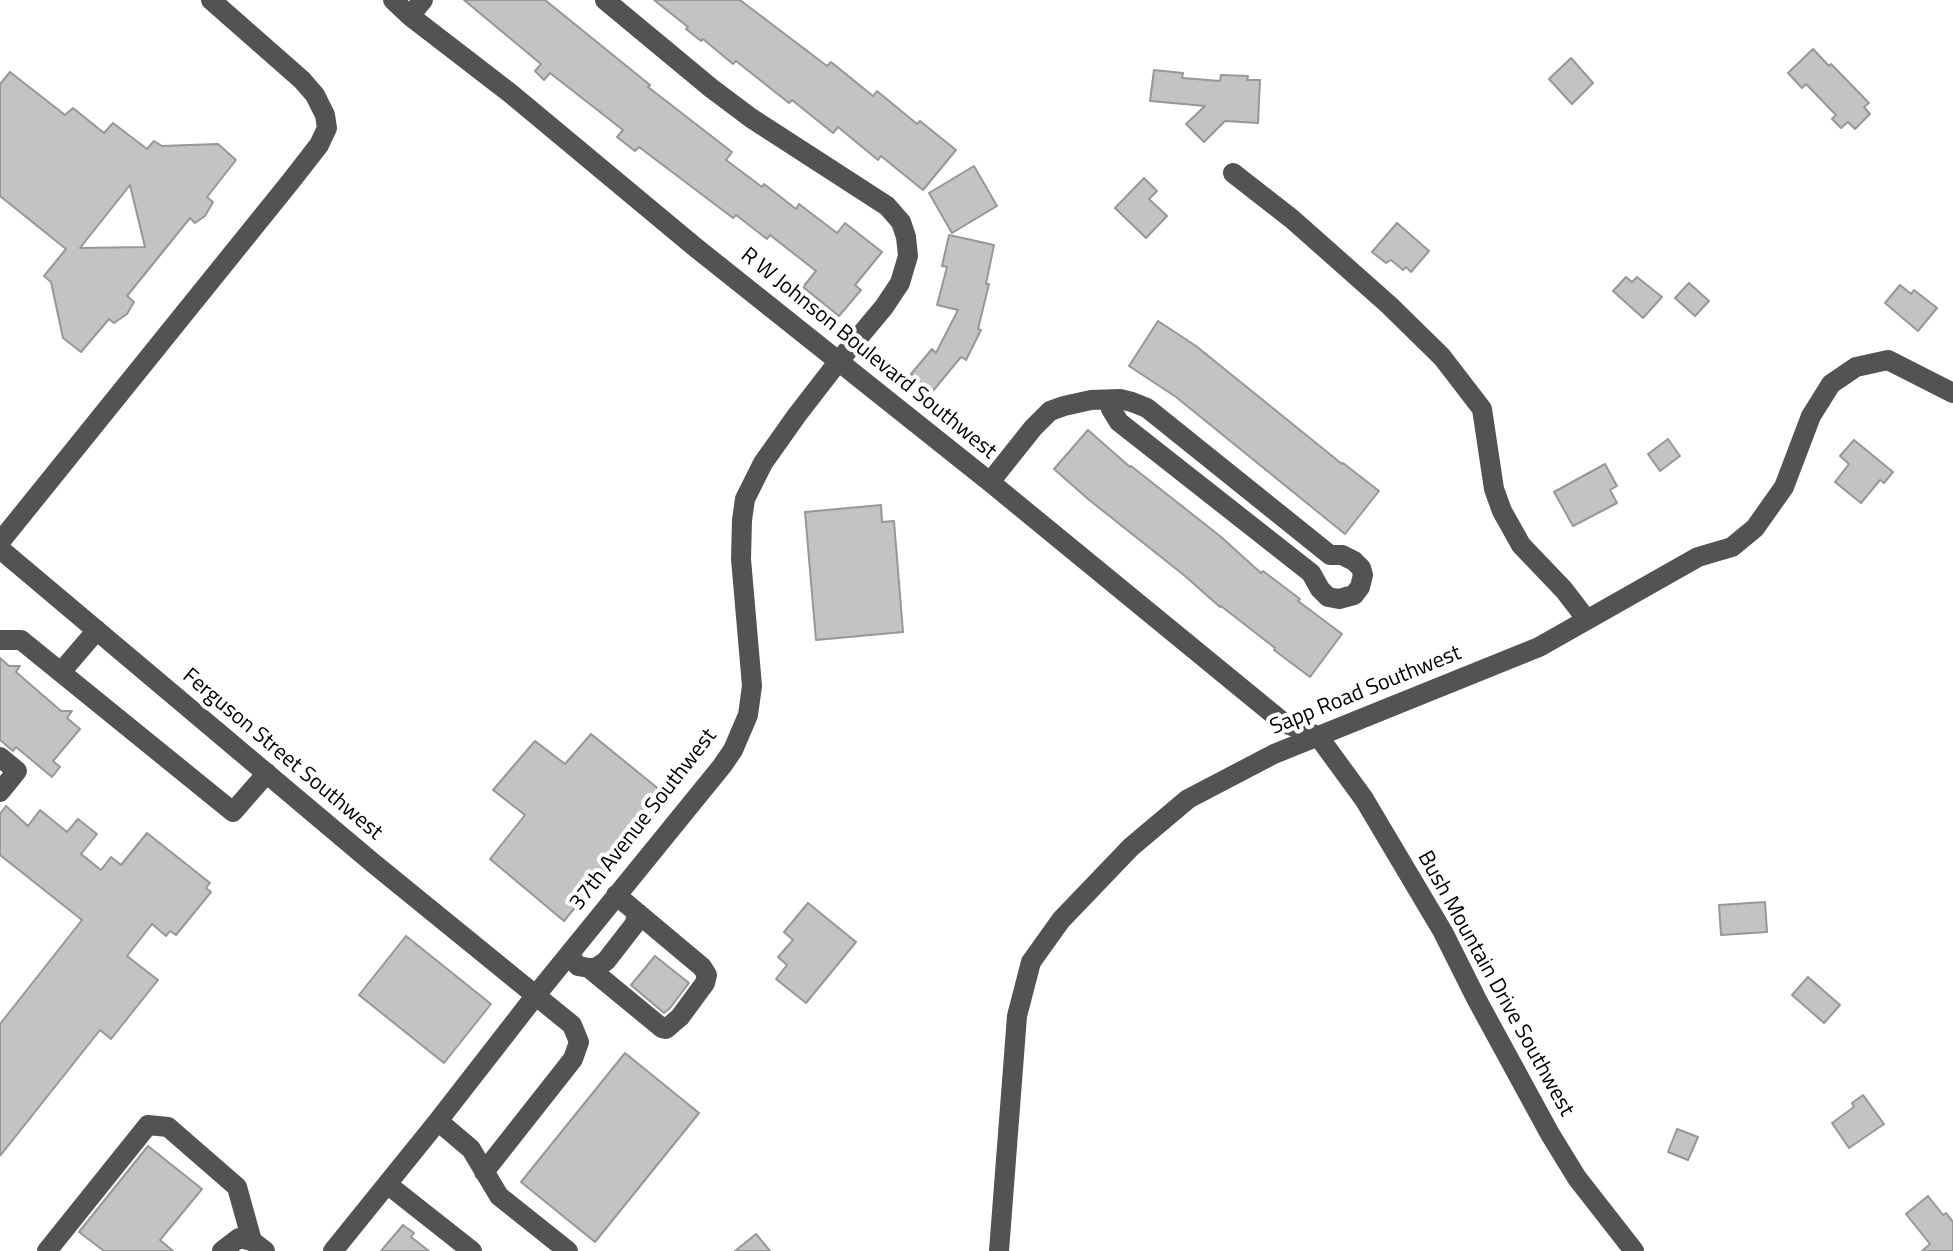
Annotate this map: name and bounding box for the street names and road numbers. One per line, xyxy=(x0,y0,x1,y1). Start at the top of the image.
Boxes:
street label: R W Johnson Boulevard Southwest xyxy=(735,243,1001,465)
street label: Sapp Road Southwest xyxy=(1267,641,1465,741)
street label: Ferguson Street Southwest xyxy=(177,664,387,846)
street label: 37th Avenue Southwest xyxy=(565,724,723,916)
street label: Bush Mountain Drive Southwest xyxy=(1411,847,1579,1121)

